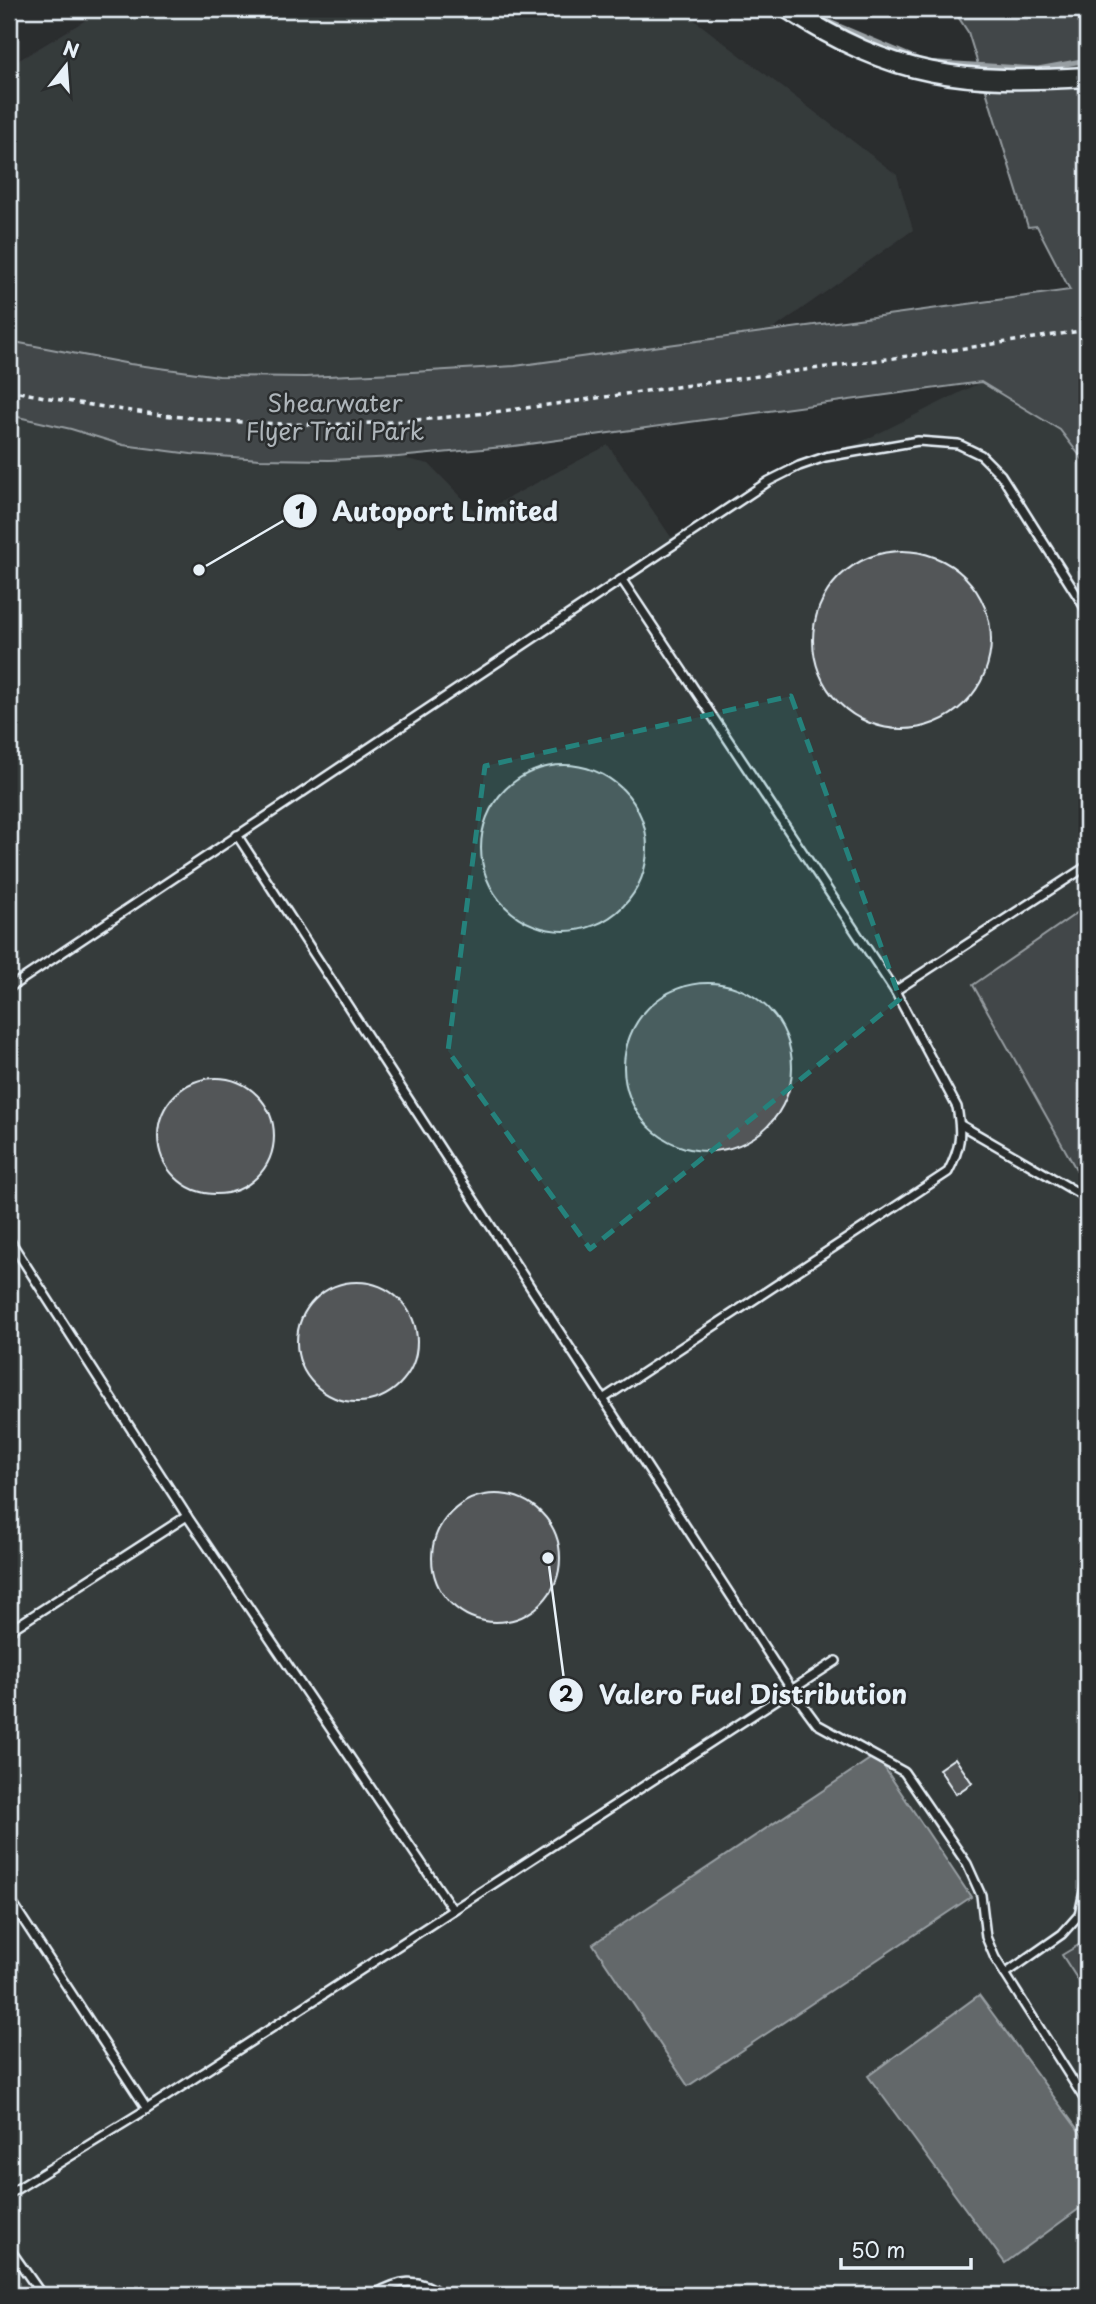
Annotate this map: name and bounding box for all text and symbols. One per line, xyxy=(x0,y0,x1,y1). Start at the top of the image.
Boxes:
north arrow xyxy=(32,32,102,102)
text: N xyxy=(60,33,83,64)
park label: Shearwater Flyer Trail Park xyxy=(246,384,424,448)
callout: Autoport Limited xyxy=(283,488,572,535)
text: Autoport Limited xyxy=(332,491,558,530)
text: 1 xyxy=(295,494,305,526)
callout: Valero Fuel Distribution xyxy=(548,1671,922,1718)
text: Valero Fuel Distribution xyxy=(599,1674,907,1713)
text: 2 xyxy=(559,1677,574,1709)
scale bar xyxy=(841,2227,970,2271)
text: 50 m xyxy=(851,2233,905,2265)

